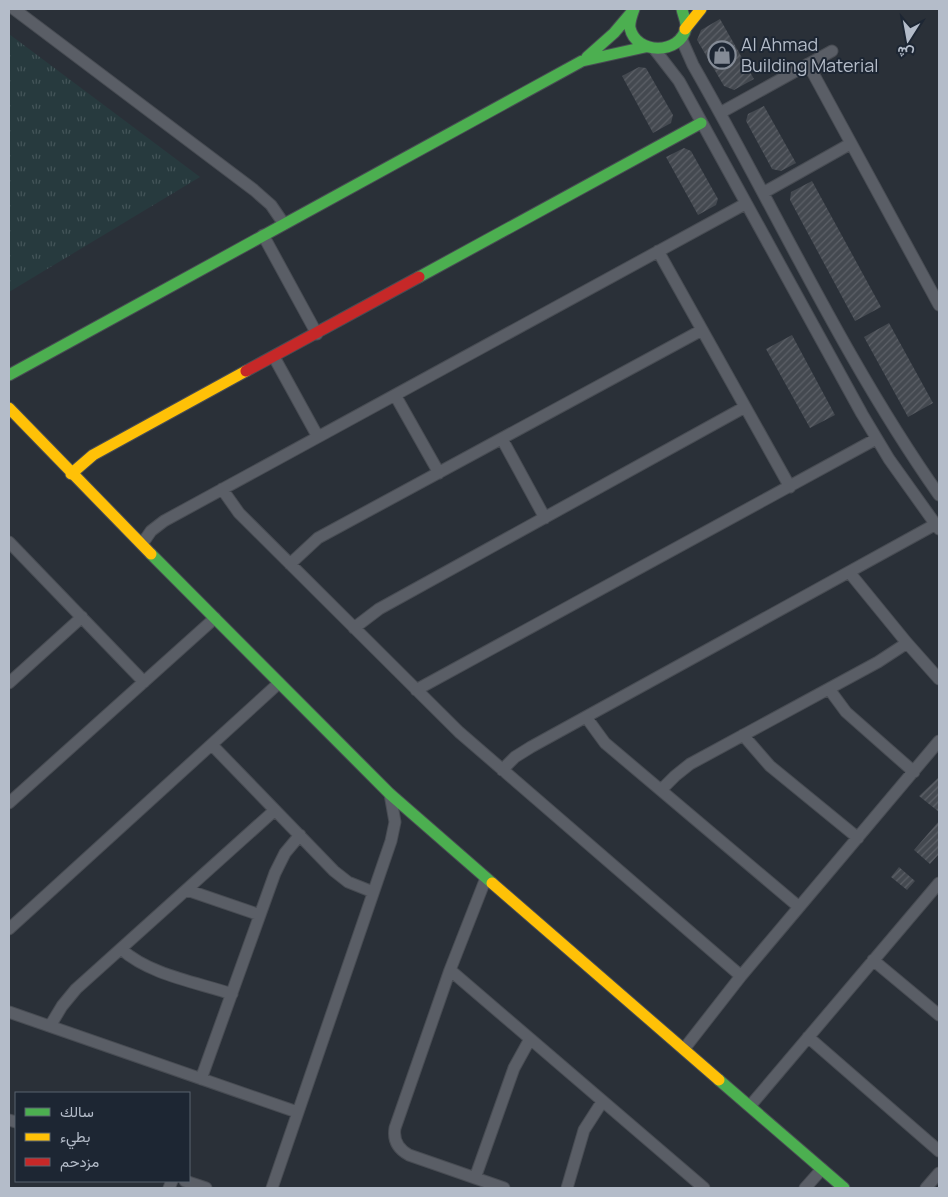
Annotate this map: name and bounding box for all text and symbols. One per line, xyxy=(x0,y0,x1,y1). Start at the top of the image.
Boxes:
north arrow xyxy=(883,15,933,65)
place label: Al Ahmad Building Material xyxy=(741,32,878,77)
shop icon: Al Ahmad Building Material xyxy=(707,40,737,70)
text: ش xyxy=(895,42,915,64)
legend xyxy=(15,1092,190,1182)
text: سالك xyxy=(60,1101,94,1122)
text: بطيء xyxy=(60,1126,90,1150)
text: مزدحم xyxy=(60,1151,99,1172)

